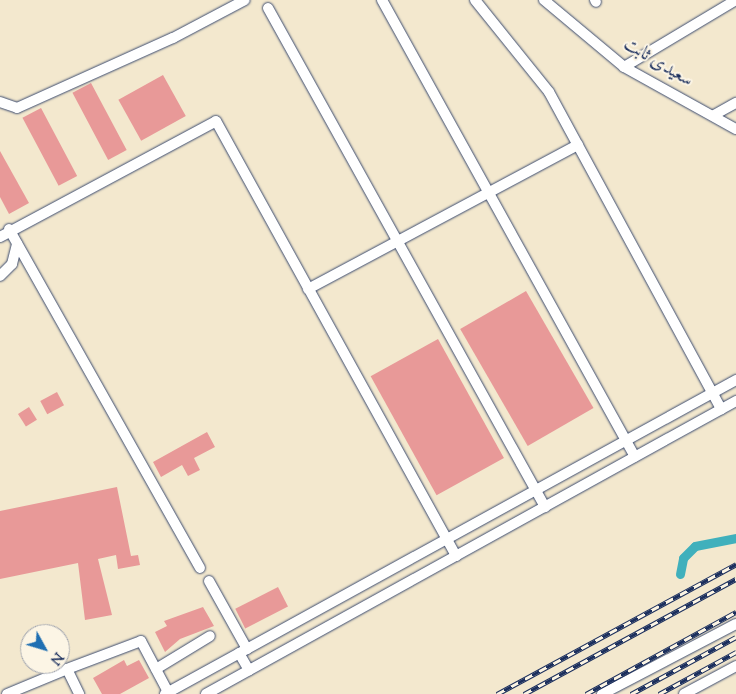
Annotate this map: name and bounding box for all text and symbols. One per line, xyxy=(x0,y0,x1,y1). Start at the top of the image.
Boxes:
street label: سعیدی ثابت xyxy=(619,33,697,93)
north arrow xyxy=(20,624,70,674)
text: N xyxy=(45,647,67,668)

